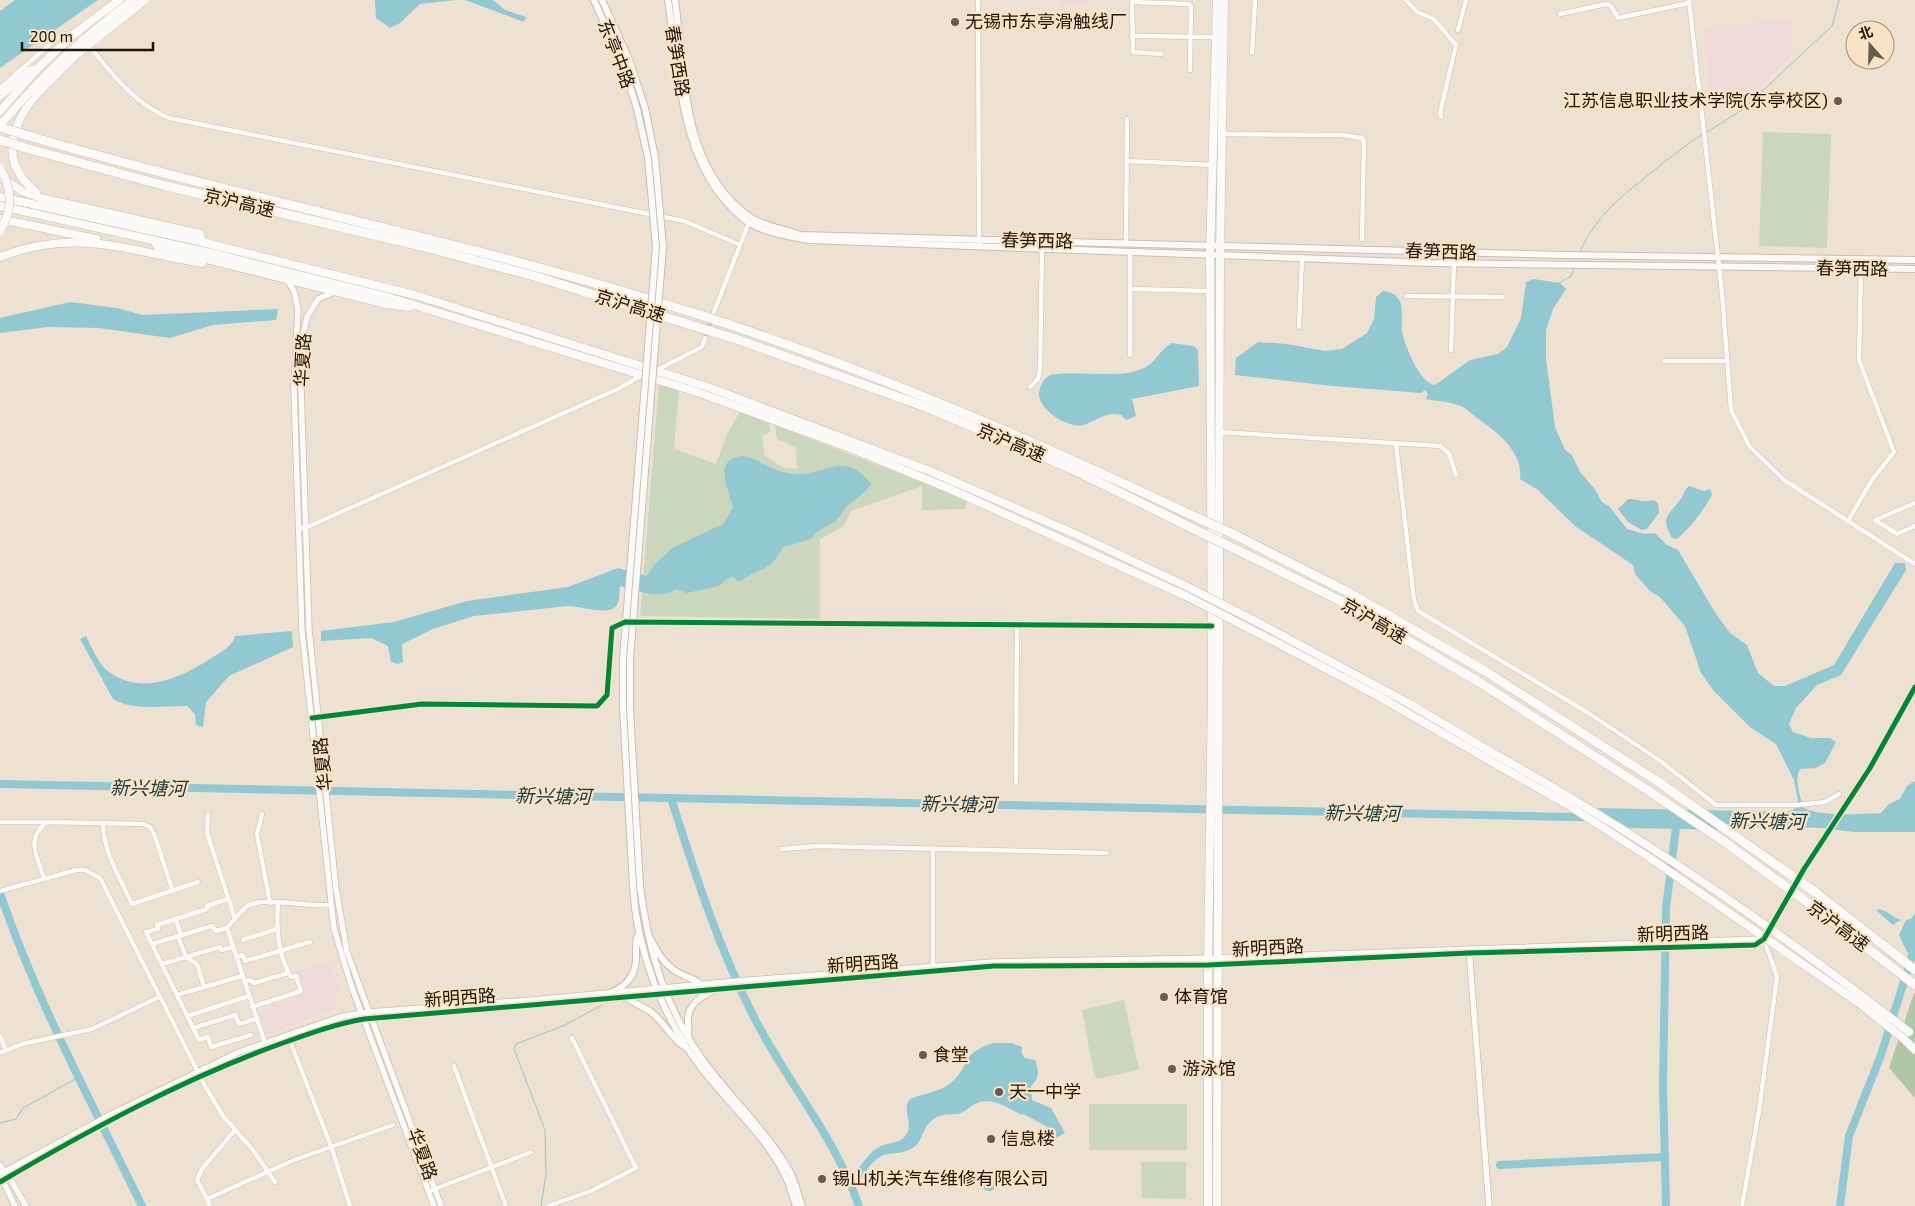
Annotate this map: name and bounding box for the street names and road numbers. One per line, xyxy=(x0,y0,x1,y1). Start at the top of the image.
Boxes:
street label: 东亭中路 xyxy=(594,16,640,91)
street label: 春笋西路 xyxy=(661,24,694,98)
street label: 京沪高速 xyxy=(202,183,277,221)
street label: 春笋西路 xyxy=(1001,228,1073,252)
street label: 春笋西路 xyxy=(1405,239,1477,263)
street label: 春笋西路 xyxy=(1816,256,1888,280)
street label: 京沪高速 xyxy=(593,284,668,326)
street label: 华夏路 xyxy=(290,332,314,387)
street label: 京沪高速 xyxy=(974,418,1049,466)
street label: 京沪高速 xyxy=(1338,593,1411,648)
street label: 华夏路 xyxy=(308,736,336,792)
street label: 京沪高速 xyxy=(1803,895,1874,956)
street label: 新明西路 xyxy=(1637,921,1709,945)
street label: 新明西路 xyxy=(1231,934,1304,960)
street label: 新明西路 xyxy=(826,950,900,976)
street label: 新明西路 xyxy=(423,984,497,1010)
street label: 华夏路 xyxy=(403,1125,443,1183)

